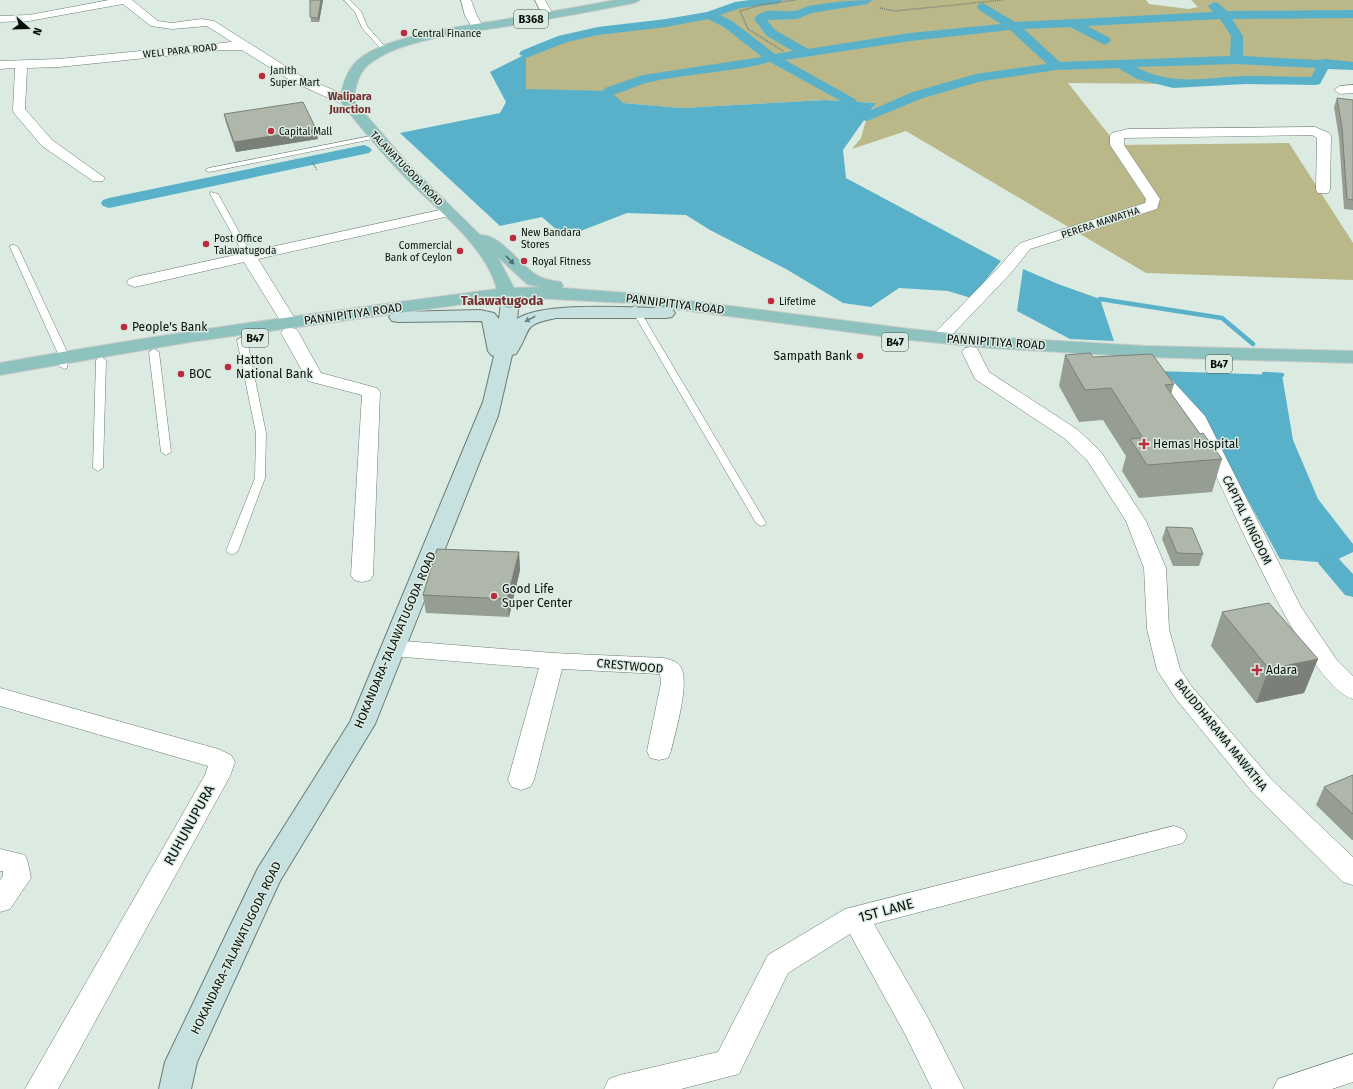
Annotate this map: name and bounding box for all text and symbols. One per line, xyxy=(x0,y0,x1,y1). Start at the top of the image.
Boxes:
north arrow xyxy=(8,8,48,48)
road number: B368 xyxy=(514,10,548,28)
text: N xyxy=(30,26,44,37)
marker: Central Finance xyxy=(399,28,409,38)
place label: Central Finance xyxy=(412,28,481,40)
street label: WELI PARA ROAD xyxy=(142,41,218,61)
place label: Janith Super Mart xyxy=(270,65,320,89)
marker: Janith Super Mart xyxy=(257,71,267,81)
district label: Walipara Junction xyxy=(328,90,372,116)
marker: Capital Mall xyxy=(266,126,276,136)
place label: Capital Mall xyxy=(279,126,332,138)
street label: TALAWATUGODA ROAD xyxy=(367,129,445,209)
street label: PERERA MAWATHA xyxy=(1060,205,1141,241)
place label: New Bandara Stores xyxy=(521,227,581,251)
place label: Post Office Talawatugoda xyxy=(214,233,277,257)
marker: New Bandara Stores xyxy=(508,233,518,243)
marker: Post Office Talawatugoda xyxy=(201,239,211,249)
place label: Commercial Bank of Ceylon xyxy=(385,240,452,264)
marker: Commercial Bank of Ceylon xyxy=(455,246,465,256)
one-way arrow xyxy=(506,255,515,265)
marker: Royal Fitness xyxy=(519,256,529,266)
place label: Royal Fitness xyxy=(532,256,591,268)
street label: PANNIPITIYA ROAD xyxy=(625,291,725,317)
district label: Talawatugoda xyxy=(461,293,543,308)
marker: Lifetime xyxy=(766,296,776,306)
place label: Lifetime xyxy=(779,296,816,308)
street label: PANNIPITIYA ROAD xyxy=(303,300,403,328)
one-way arrow xyxy=(524,316,536,323)
place label: People's Bank xyxy=(132,320,208,334)
marker: People's Bank xyxy=(119,322,129,332)
road number: B47 xyxy=(242,329,268,347)
street label: PANNIPITIYA ROAD xyxy=(946,332,1046,352)
road number: B47 xyxy=(882,333,908,351)
place label: Sampath Bank xyxy=(774,349,853,363)
marker: Sampath Bank xyxy=(855,351,865,361)
place label: Hatton National Bank xyxy=(236,353,313,381)
road number: B47 xyxy=(1206,355,1232,373)
marker: Hatton National Bank xyxy=(223,362,233,372)
place label: BOC xyxy=(189,367,212,381)
marker: BOC xyxy=(176,369,186,379)
place label: Hemas Hospital xyxy=(1153,437,1239,451)
marker: Hemas Hospital xyxy=(1138,438,1150,450)
street label: CAPITAL KINGDOM xyxy=(1219,473,1275,567)
street label: HOKANDARA-TALAWATUGODA ROAD xyxy=(351,549,439,730)
place label: Good Life Super Center xyxy=(502,582,573,610)
marker: Good Life Super Center xyxy=(489,591,499,601)
street label: CRESTWOOD xyxy=(596,656,664,676)
place label: Adara xyxy=(1266,663,1297,677)
marker: Adara xyxy=(1251,664,1263,676)
street label: BAUDDHARAMA MAWATHA xyxy=(1172,676,1270,794)
street label: RUHUNUPURA xyxy=(160,782,218,868)
street label: HOKANDARA-TALAWATUGODA ROAD xyxy=(188,859,284,1037)
street label: 1ST LANE xyxy=(857,895,916,926)

